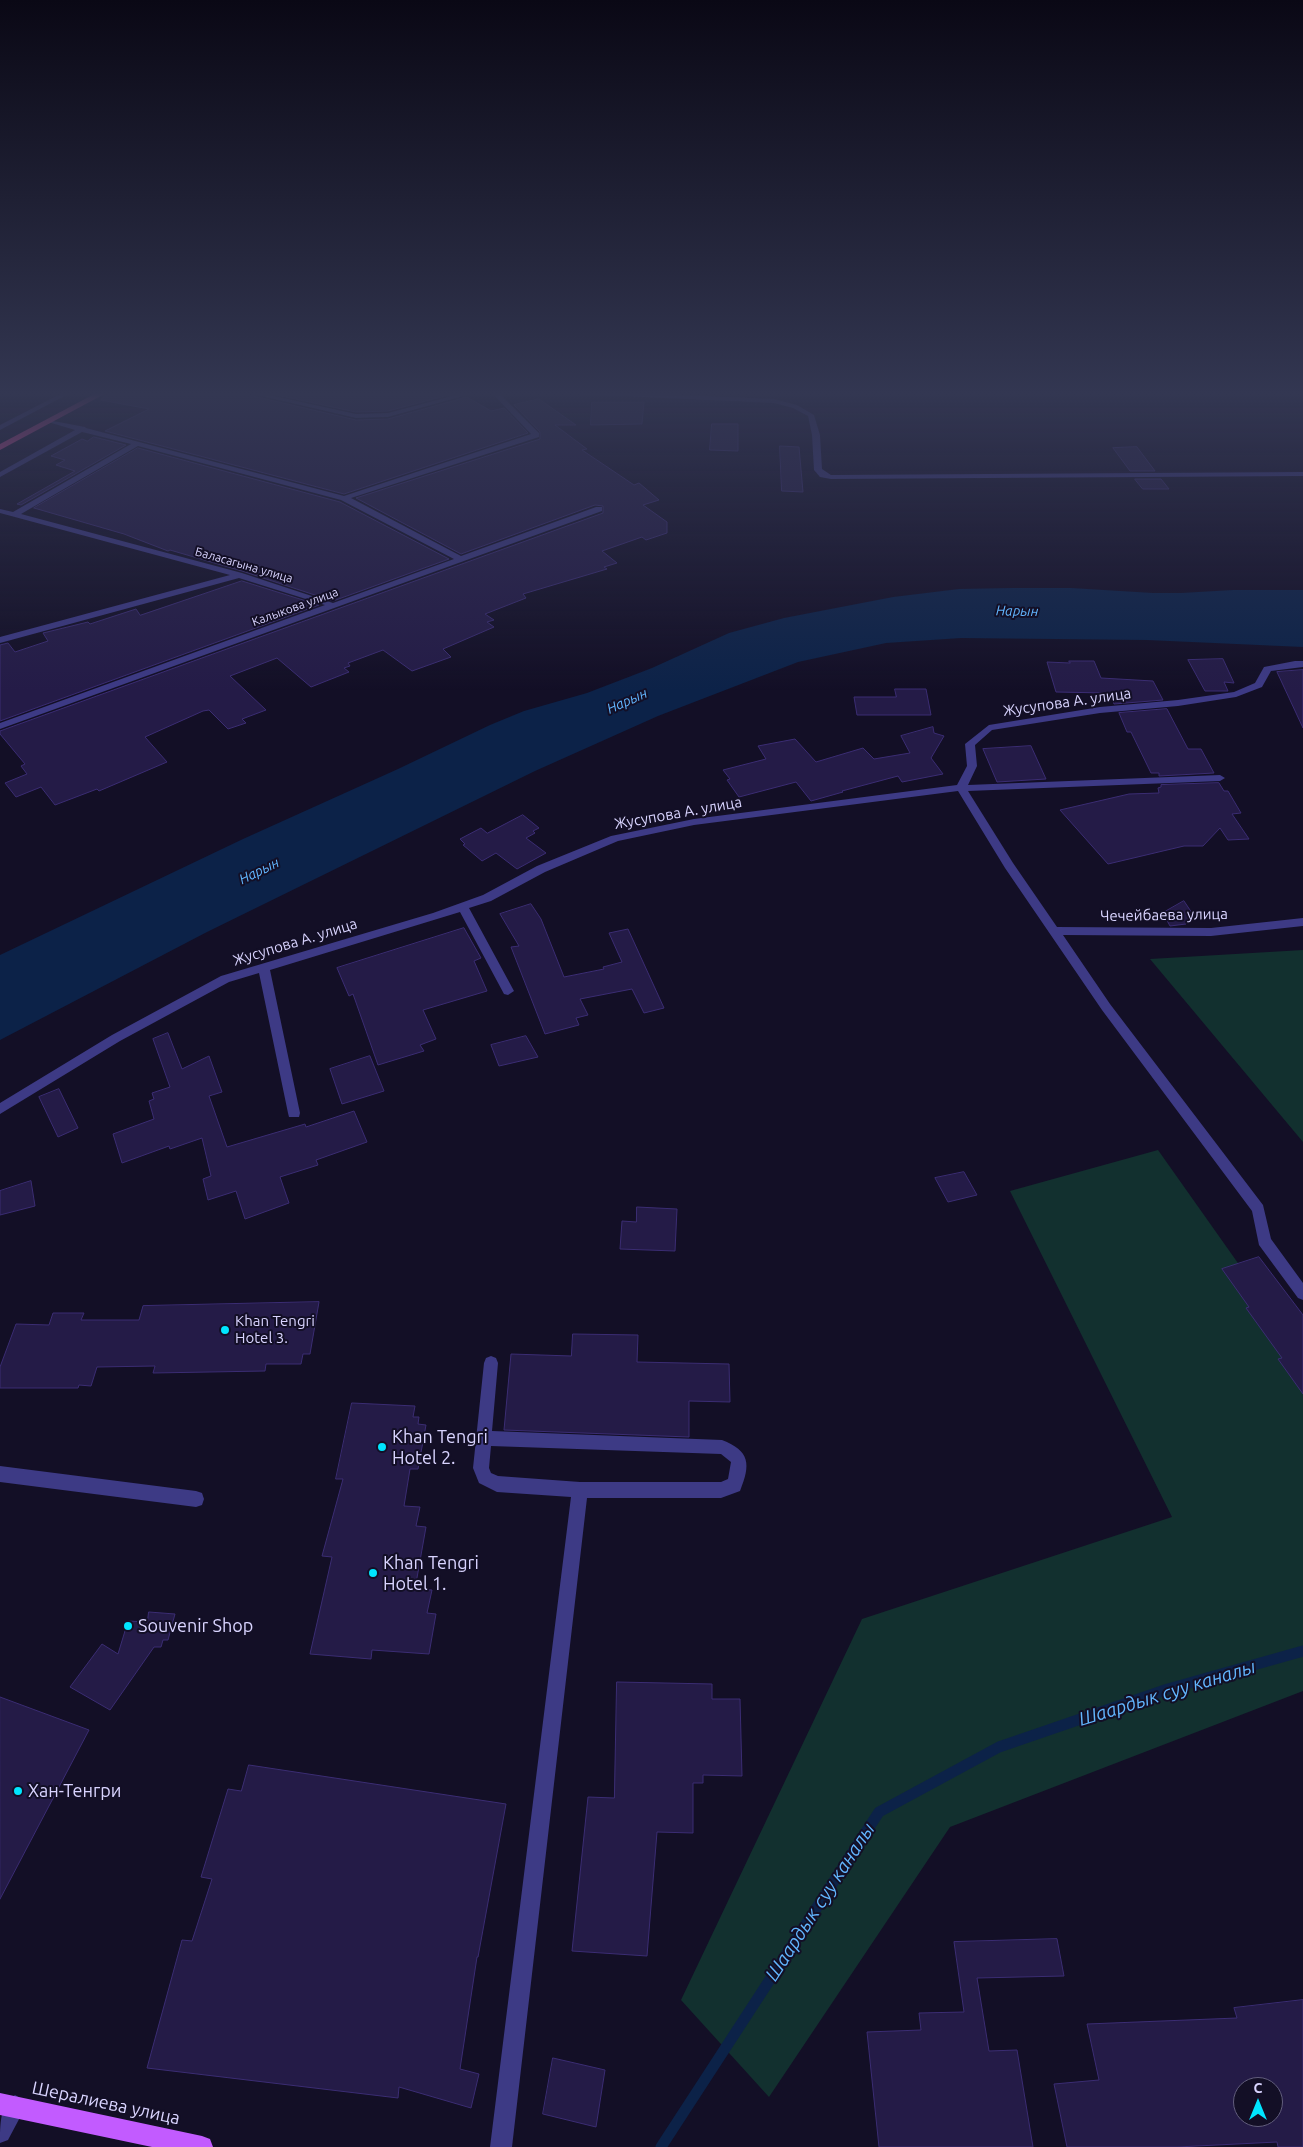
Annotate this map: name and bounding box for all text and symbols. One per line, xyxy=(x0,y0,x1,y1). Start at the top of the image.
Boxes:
street label: Баласагына улица xyxy=(193,544,295,586)
street label: Калыкова улица xyxy=(250,585,340,629)
water label: Нарын xyxy=(996,602,1038,620)
street label: Жусупова А. улица xyxy=(1002,684,1132,720)
water label: Нарын xyxy=(604,685,650,717)
street label: Жусупова А. улица xyxy=(613,793,743,833)
water label: Нарын xyxy=(236,854,282,888)
street label: Чечейбаева улица xyxy=(1100,905,1228,925)
street label: Жусупова А. улица xyxy=(231,915,359,969)
place label: Khan Tengri Hotel 3. xyxy=(235,1312,315,1347)
marker: Khan Tengri Hotel 3. xyxy=(219,1324,231,1336)
place label: Khan Tengri Hotel 2. xyxy=(392,1426,488,1468)
marker: Khan Tengri Hotel 2. xyxy=(376,1441,388,1453)
place label: Khan Tengri Hotel 1. xyxy=(383,1552,479,1595)
marker: Khan Tengri Hotel 1. xyxy=(367,1567,379,1579)
place label: Souvenir Shop xyxy=(138,1615,253,1637)
marker: Souvenir Shop xyxy=(122,1620,134,1632)
water label: Шаардык суу каналы xyxy=(1076,1655,1258,1731)
place label: Хан-Тенгри xyxy=(28,1780,121,1802)
marker: Хан-Тенгри xyxy=(12,1785,24,1797)
water label: Шаардык суу каналы xyxy=(760,1819,880,1985)
street label: Шералиева улица xyxy=(30,2077,182,2129)
north arrow xyxy=(1233,2077,1283,2127)
text: С xyxy=(1254,2080,1262,2096)

